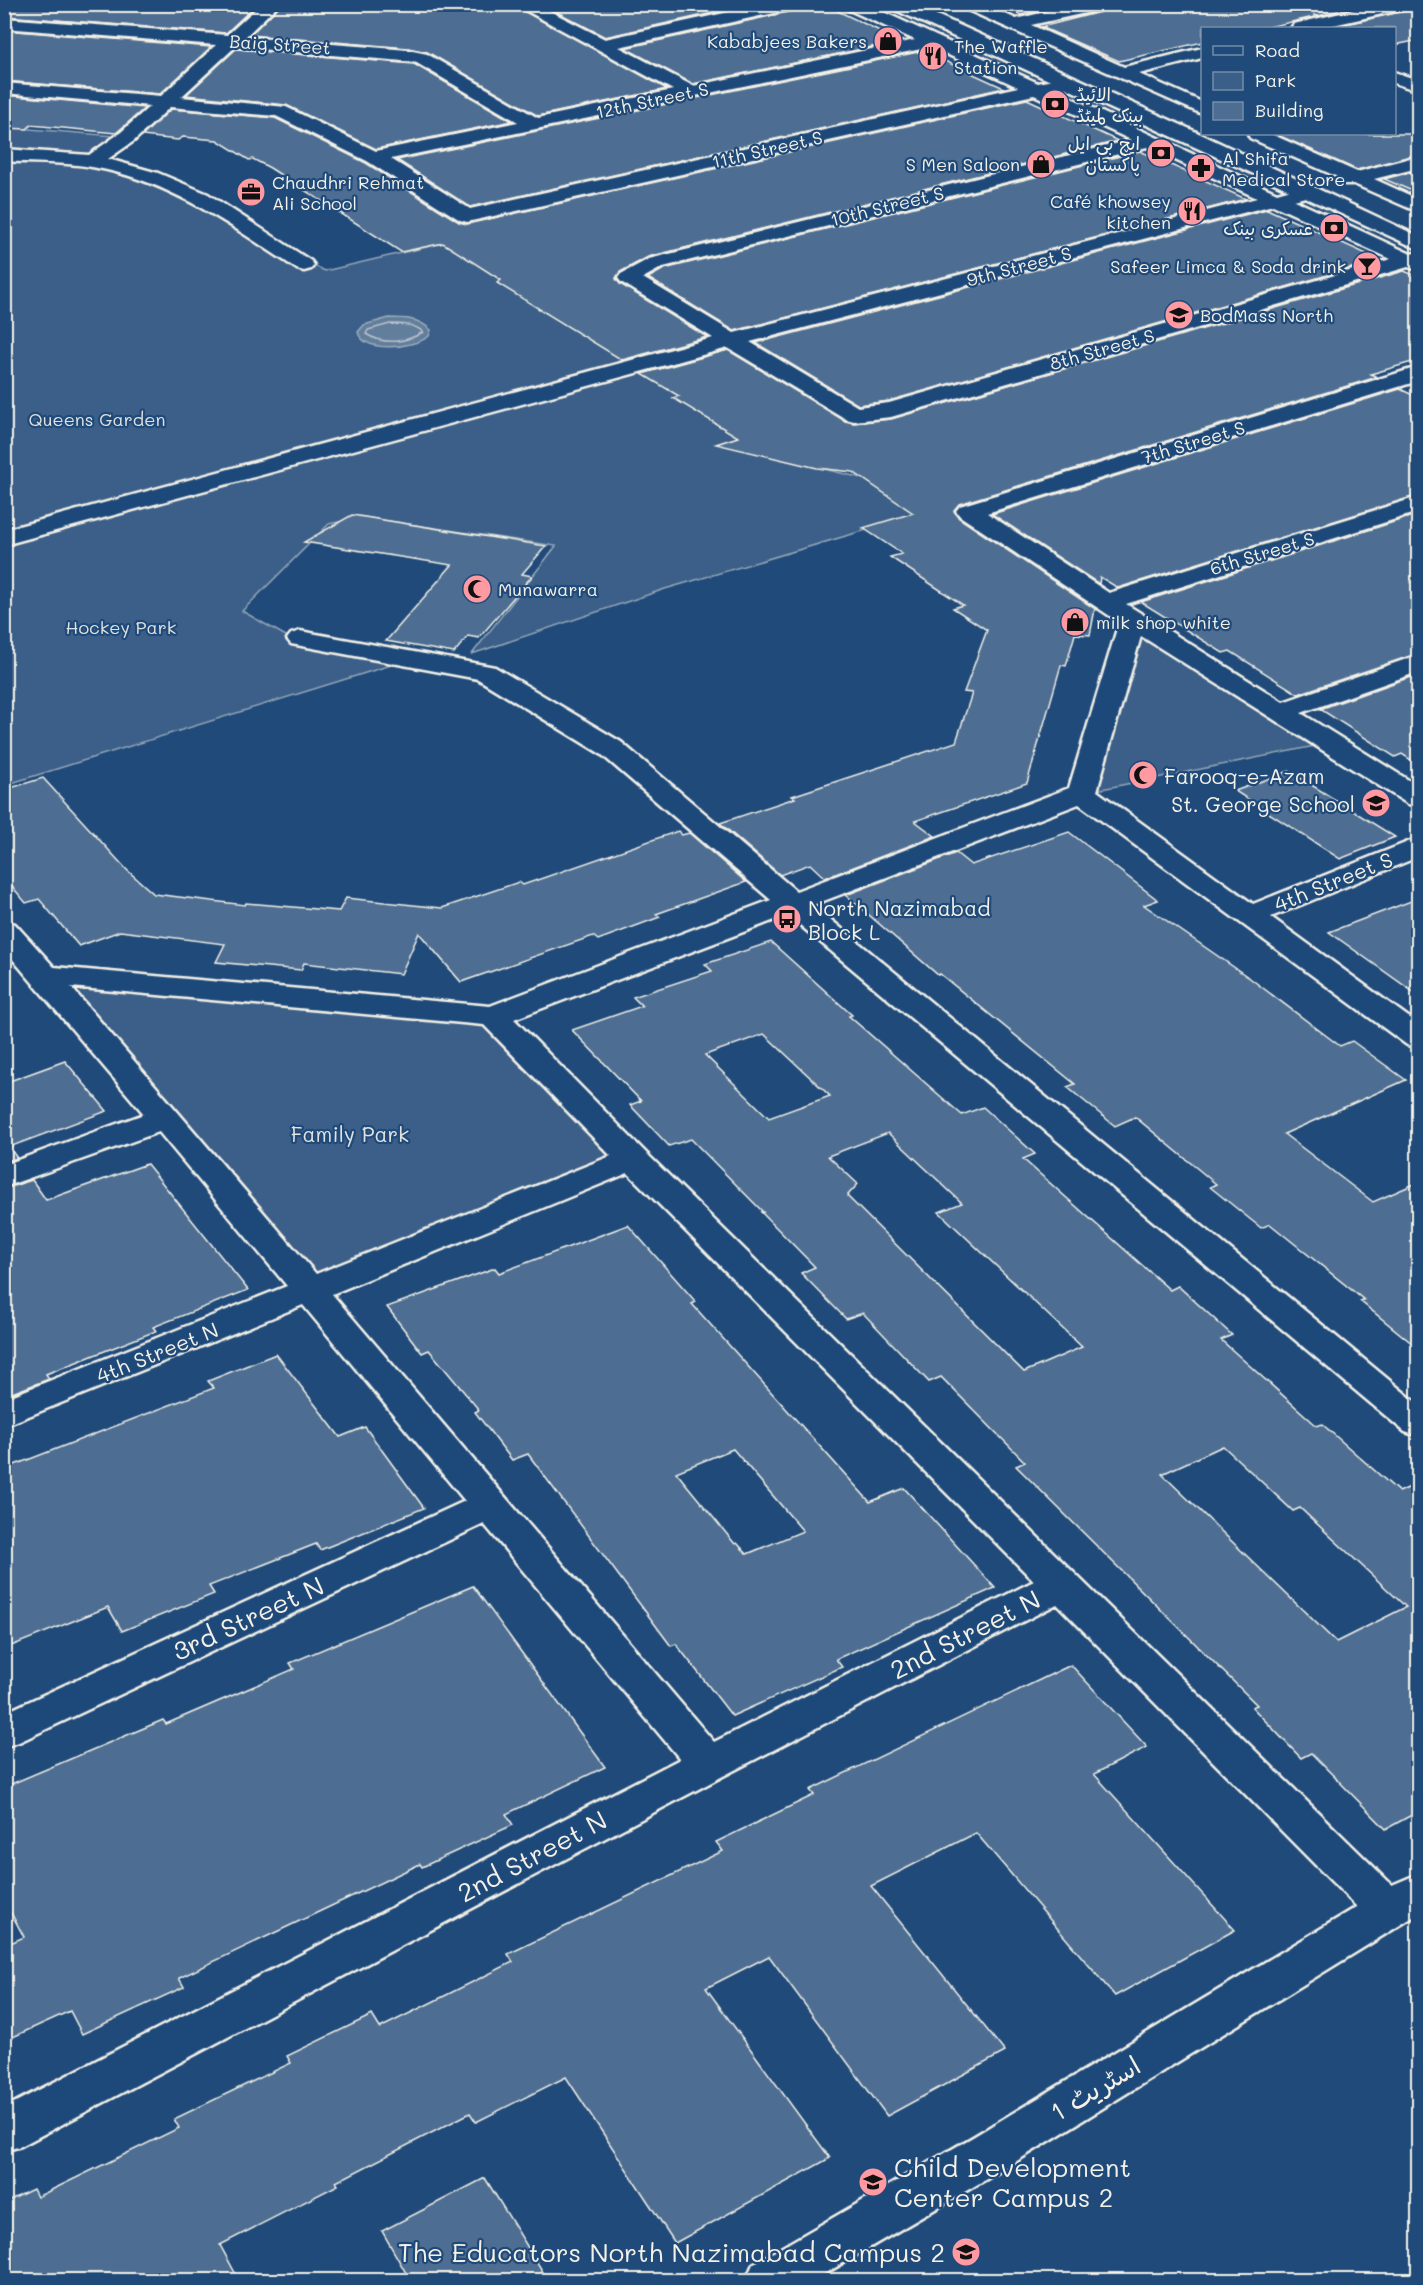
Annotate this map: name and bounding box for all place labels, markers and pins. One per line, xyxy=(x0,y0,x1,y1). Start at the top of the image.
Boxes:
shop icon: Kababjees Bakers xyxy=(872,25,904,57)
place label: Kababjees Bakers xyxy=(707,29,867,53)
place label: The Waffle Station xyxy=(954,34,1048,79)
restaurant icon: The Waffle Station xyxy=(917,40,949,72)
place label: الائیڈ بینک لمیٹڈ xyxy=(1076,82,1144,127)
bank icon: الائیڈ بینک لمیٹڈ xyxy=(1039,88,1071,120)
place label: ایچ بی ایل پاکستان xyxy=(1068,131,1140,177)
bank icon: ایچ بی ایل پاکستان xyxy=(1145,137,1177,169)
place label: Al Shifa Medical Store xyxy=(1222,146,1345,191)
shop icon: S Men Saloon xyxy=(1025,148,1057,180)
place label: S Men Saloon xyxy=(906,152,1020,176)
pharmacy icon: Al Shifa Medical Store xyxy=(1185,152,1217,184)
place label: Chaudhri Rehmat Ali School xyxy=(272,170,424,215)
office icon: Chaudhri Rehmat Ali School xyxy=(235,176,267,208)
place label: Café khowsey kitchen xyxy=(1050,189,1171,234)
restaurant icon: Café khowsey kitchen xyxy=(1176,195,1208,227)
bank icon: عسکری بینک xyxy=(1318,212,1350,244)
place label: عسکری بینک xyxy=(1223,216,1313,240)
bar icon: Safeer Limca & Soda drink xyxy=(1351,250,1383,282)
place label: Safeer Limca & Soda drink xyxy=(1110,254,1346,278)
school or university icon: BodMass North xyxy=(1163,299,1195,331)
place label: BodMass North xyxy=(1200,303,1333,327)
mosque icon: Munawarra xyxy=(461,573,493,605)
place label: Munawarra xyxy=(498,577,598,601)
shop icon: milk shop white xyxy=(1059,606,1091,638)
place label: milk shop white xyxy=(1096,610,1231,634)
mosque icon: Farooq-e-Azam xyxy=(1127,759,1159,791)
place label: Farooq-e-Azam xyxy=(1164,762,1324,789)
school or university icon: St. George School xyxy=(1360,787,1392,819)
place label: St. George School xyxy=(1171,790,1355,817)
place label: North Nazimabad Block L xyxy=(808,894,991,945)
bus stop icon: North Nazimabad Block L xyxy=(771,903,803,935)
place label: Child Development Center Campus 2 xyxy=(894,2150,1131,2214)
school or university icon: Child Development Center Campus 2 xyxy=(857,2166,889,2198)
place label: The Educators North Nazimabad Campus 2 xyxy=(398,2235,945,2269)
school or university icon: The Educators North Nazimabad Campus 2 xyxy=(950,2236,982,2268)

